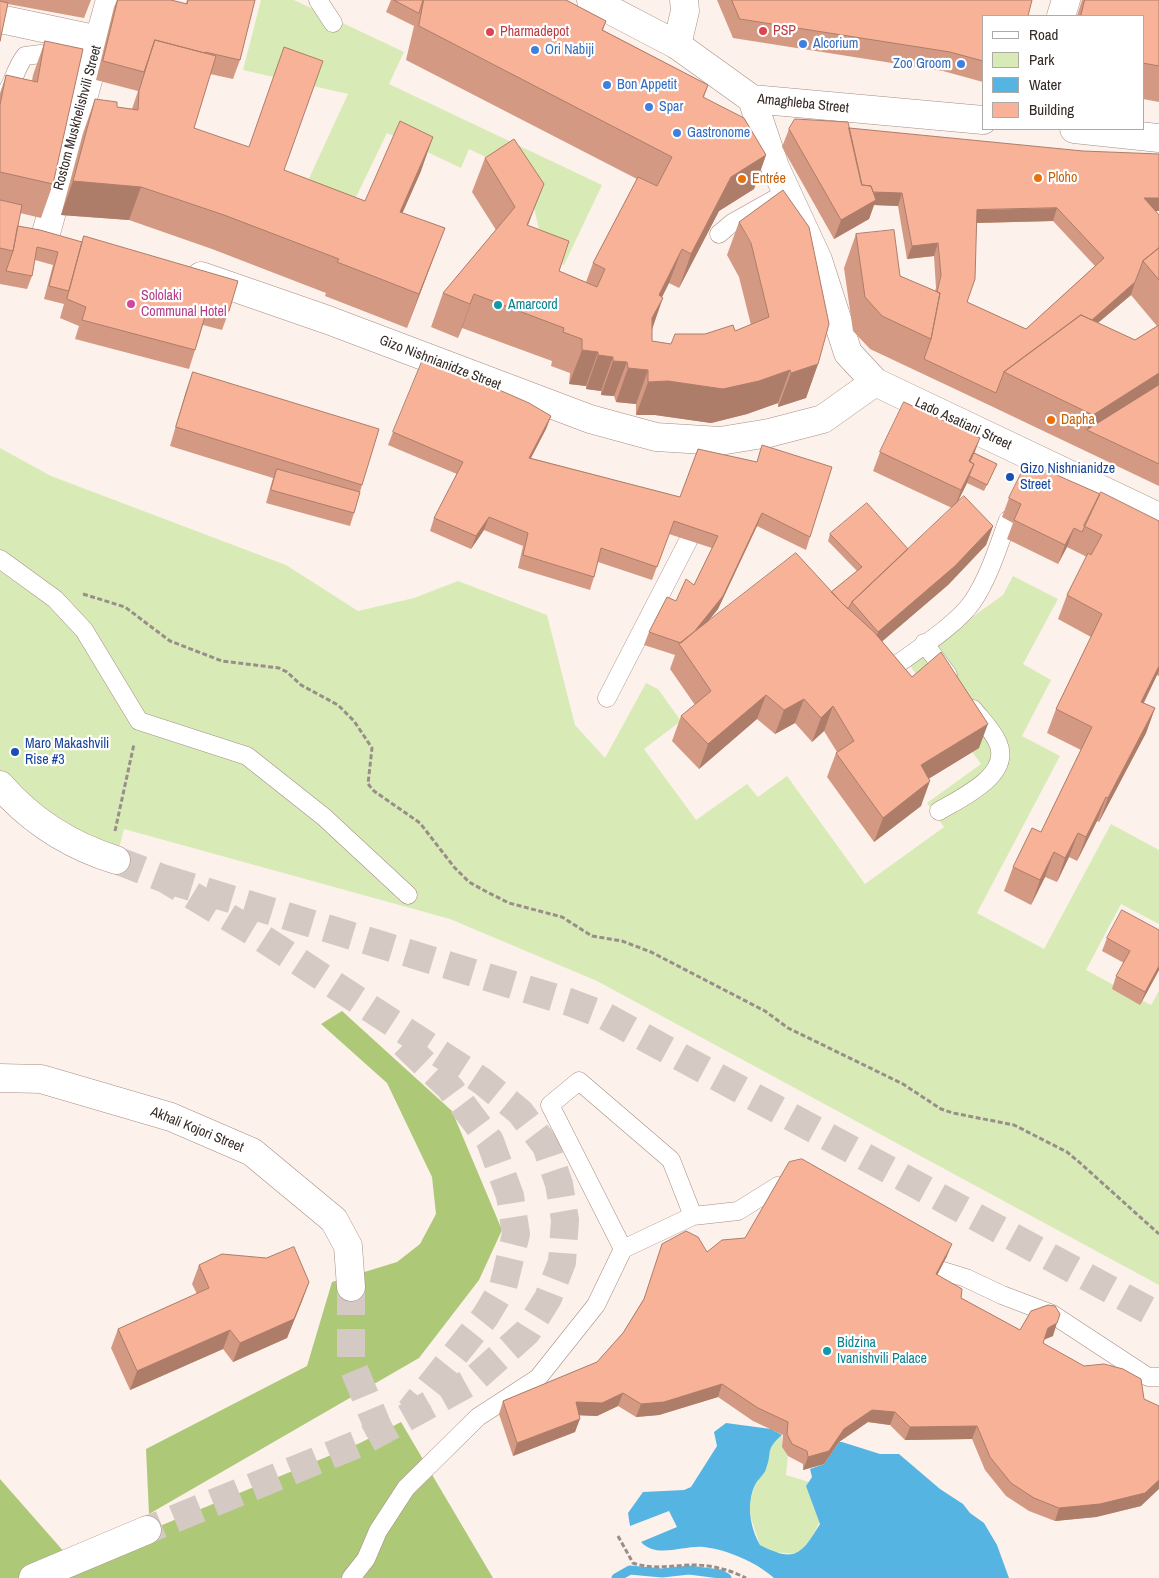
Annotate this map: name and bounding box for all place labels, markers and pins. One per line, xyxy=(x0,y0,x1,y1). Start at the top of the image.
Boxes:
place label: PSP xyxy=(773,23,796,39)
place label: Pharmadepot xyxy=(500,24,569,40)
marker: PSP xyxy=(757,25,769,37)
marker: Pharmadepot xyxy=(484,26,496,38)
place label: Alcorium xyxy=(813,36,858,52)
marker: Alcorium xyxy=(797,38,809,50)
place label: Ori Nabiji xyxy=(545,42,594,58)
marker: Ori Nabiji xyxy=(529,44,541,56)
place label: Zoo Groom xyxy=(893,56,951,72)
marker: Zoo Groom xyxy=(955,58,967,70)
place label: Bon Appetit xyxy=(617,77,677,93)
marker: Bon Appetit xyxy=(601,79,613,91)
place label: Spar xyxy=(659,99,683,115)
marker: Spar xyxy=(643,101,655,113)
place label: Gastronome xyxy=(687,125,750,141)
marker: Gastronome xyxy=(671,127,683,139)
place label: Ploho xyxy=(1048,170,1077,186)
place label: Entrée xyxy=(752,171,786,187)
marker: Ploho xyxy=(1032,172,1044,184)
marker: Entrée xyxy=(736,173,748,185)
place label: Sololaki Communal Hotel xyxy=(141,288,226,321)
place label: Amarcord xyxy=(508,297,558,313)
marker: Sololaki Communal Hotel xyxy=(125,298,137,310)
marker: Amarcord xyxy=(492,299,504,311)
place label: Dapha xyxy=(1061,412,1095,428)
marker: Dapha xyxy=(1045,414,1057,426)
place label: Gizo Nishnianidze Street xyxy=(1020,461,1115,494)
marker: Gizo Nishnianidze Street xyxy=(1004,471,1016,483)
place label: Maro Makashvili Rise #3 xyxy=(25,736,109,769)
marker: Maro Makashvili Rise #3 xyxy=(9,746,21,758)
place label: Bidzina Ivanishvili Palace xyxy=(837,1335,927,1368)
marker: Bidzina Ivanishvili Palace xyxy=(821,1345,833,1357)

